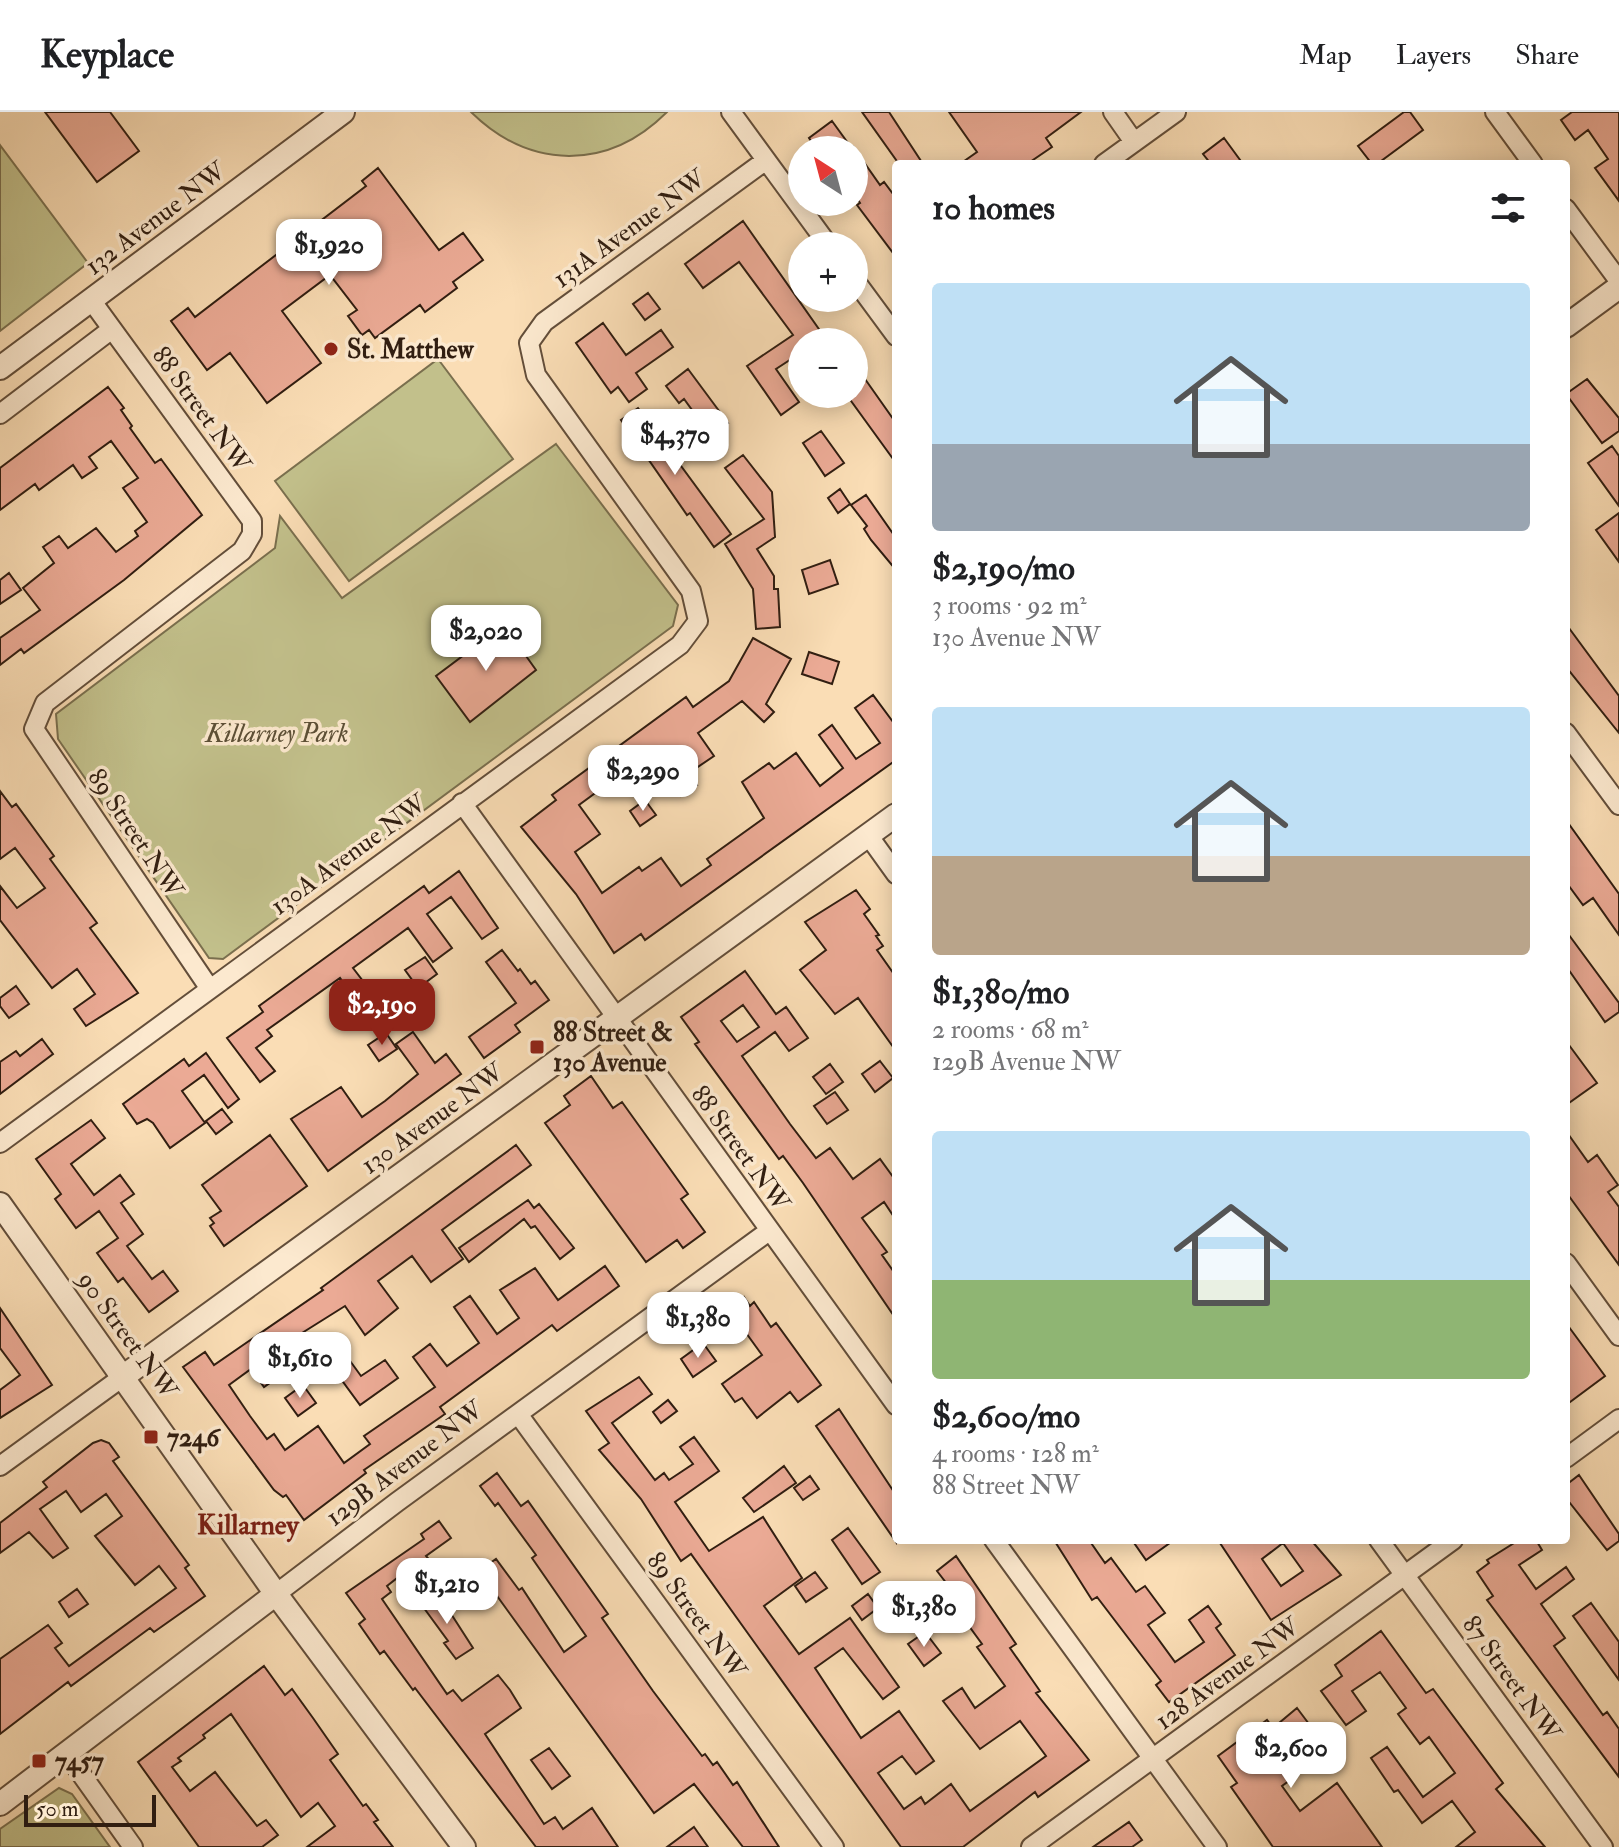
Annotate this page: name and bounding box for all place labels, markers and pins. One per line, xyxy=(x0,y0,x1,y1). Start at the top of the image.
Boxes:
pin: $1,920 xyxy=(264,219,394,287)
place label: St. Matthew xyxy=(347,334,474,366)
marker: St. Matthew xyxy=(322,340,340,358)
pin: $4,370 xyxy=(610,409,740,477)
pin: $2,020 xyxy=(421,605,551,673)
pin: $2,290 xyxy=(578,745,708,813)
pin: $2,190 xyxy=(317,979,447,1047)
place label: 88 Street & 130 Avenue xyxy=(553,1017,673,1079)
marker: 88 Street & 130 Avenue xyxy=(528,1038,546,1056)
pin: $1,380 xyxy=(633,1292,763,1360)
pin: $1,610 xyxy=(235,1332,365,1400)
place label: 7246 xyxy=(167,1422,221,1454)
marker: 7246 xyxy=(142,1428,160,1446)
pin: $1,210 xyxy=(382,1558,512,1626)
pin: $1,380 xyxy=(859,1581,989,1649)
pin: $2,600 xyxy=(1226,1722,1356,1790)
place label: 7457 xyxy=(55,1746,104,1778)
marker: 7457 xyxy=(30,1752,48,1770)

